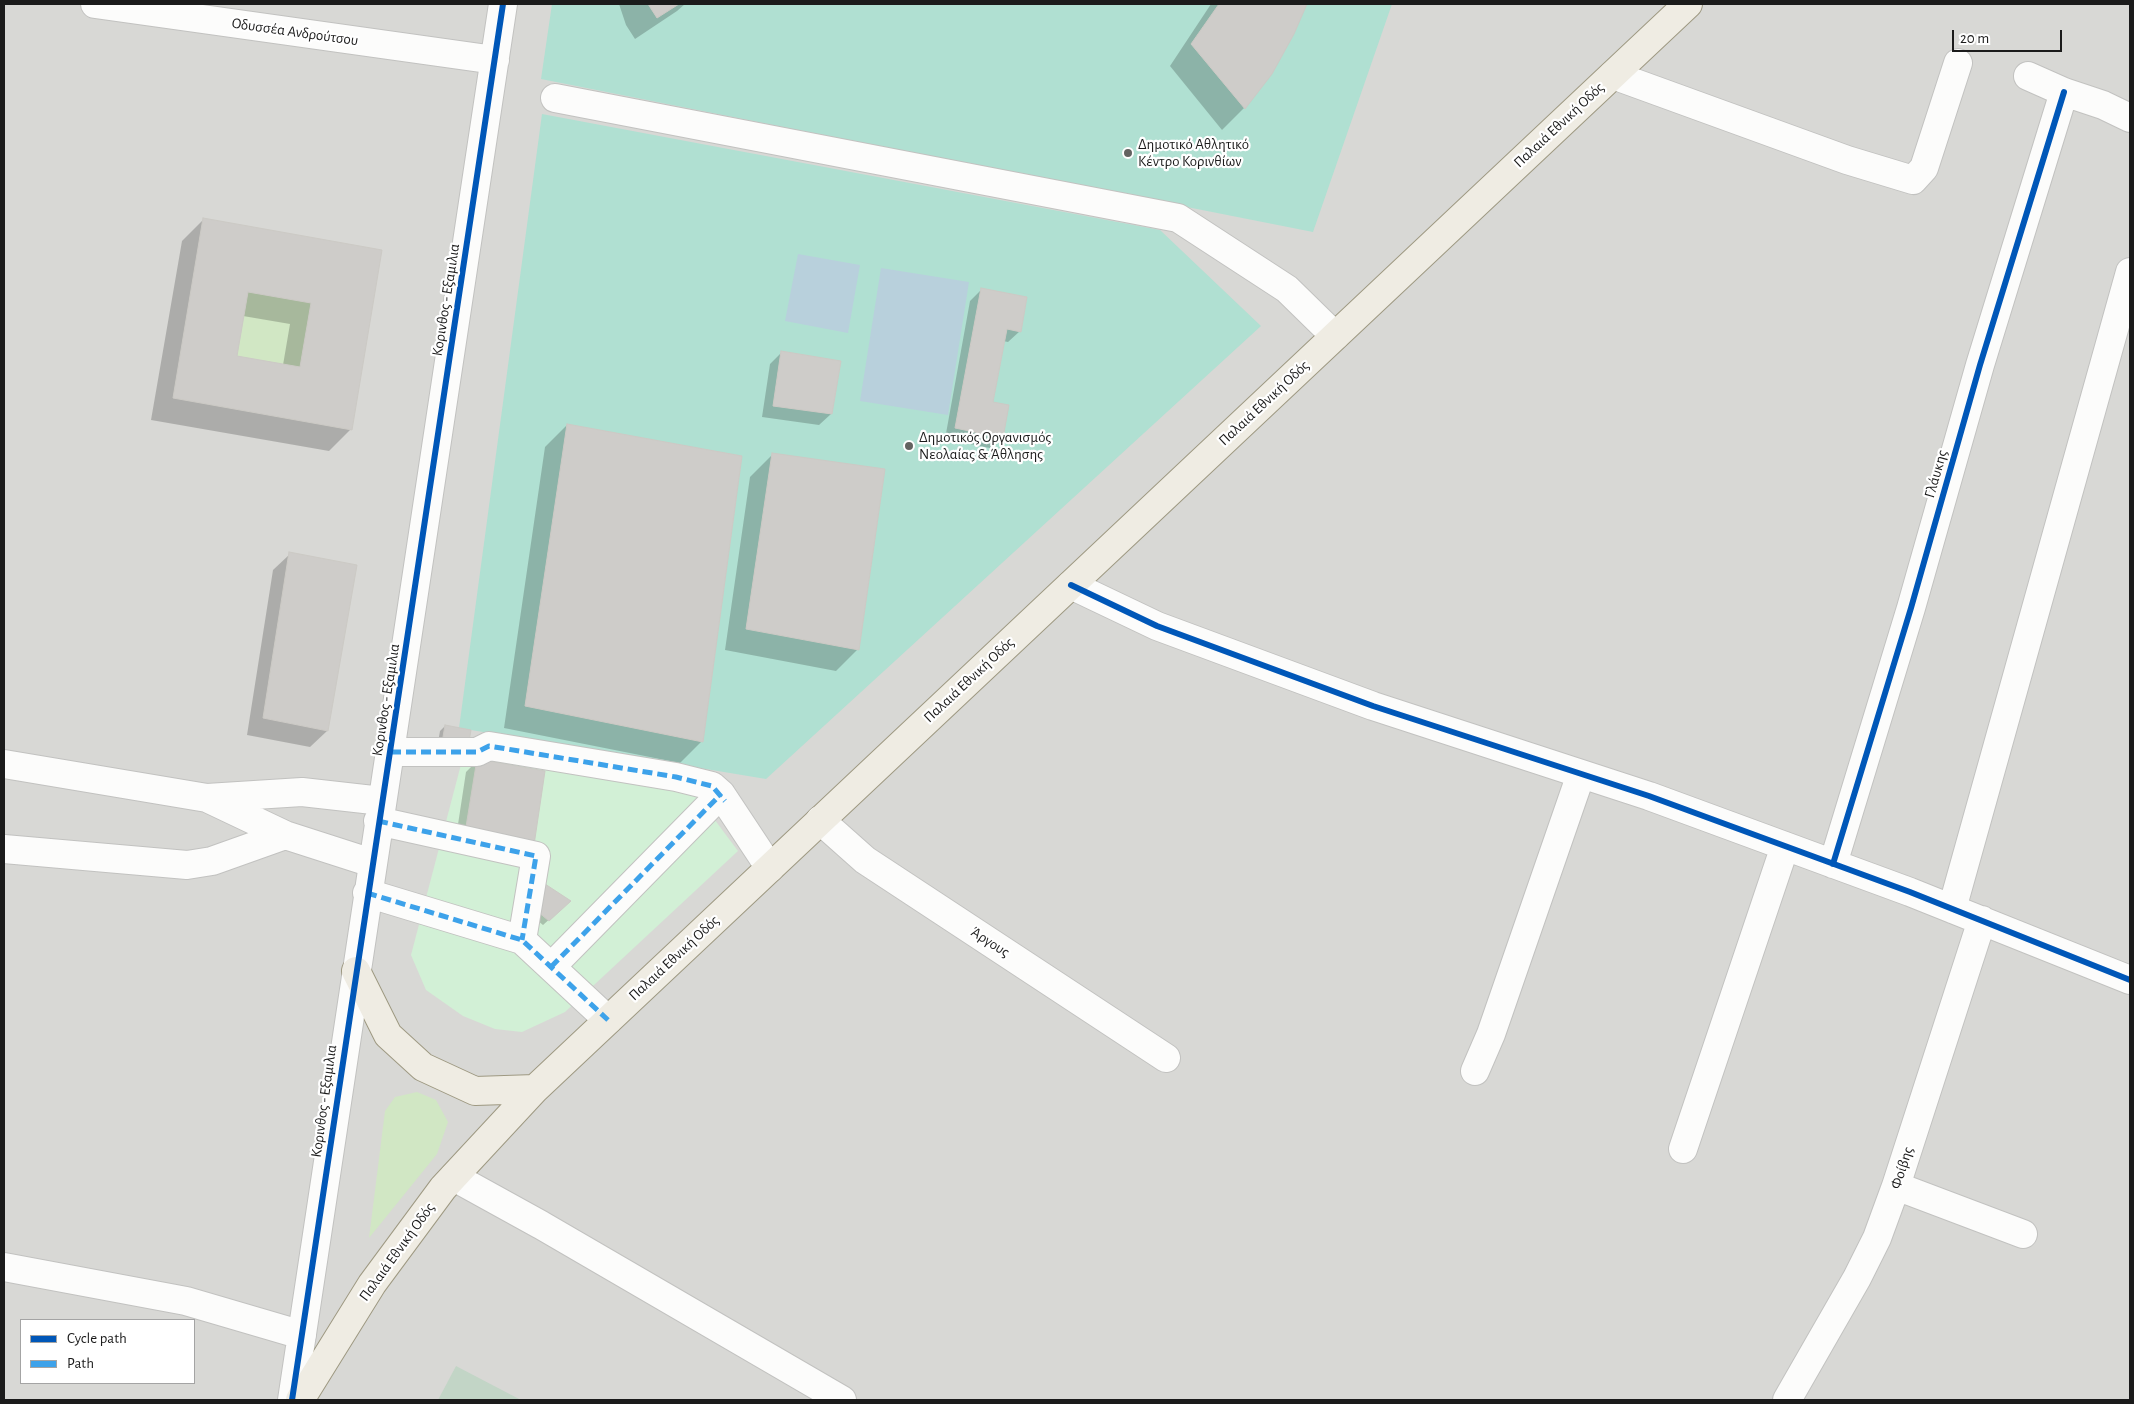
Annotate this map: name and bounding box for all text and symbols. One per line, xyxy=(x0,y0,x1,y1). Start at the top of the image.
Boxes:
street label: Οδυσσέα Ανδρούτσου xyxy=(231,14,359,50)
scale bar xyxy=(1954,20,2064,52)
text: 20 m xyxy=(1960,31,1989,46)
street label: Παλαιά Εθνική Οδός xyxy=(1510,79,1608,171)
place label: Δημοτικό Αθλητικό Κέντρο Κορινθίων xyxy=(1138,135,1249,170)
marker: Δημοτικό Αθλητικό Κέντρο Κορινθίων xyxy=(1122,147,1134,159)
street label: Κορινθος - Εξαμιλια xyxy=(428,242,464,358)
street label: Παλαιά Εθνική Οδός xyxy=(1215,357,1313,449)
place label: Δημοτικός Οργανισμός Νεολαίας & Άθλησης xyxy=(919,428,1051,463)
marker: Δημοτικός Οργανισμός Νεολαίας & Άθλησης xyxy=(903,440,915,452)
street label: Γλάυκης xyxy=(1921,448,1951,500)
street label: Παλαιά Εθνική Οδός xyxy=(920,634,1018,726)
street label: Κορινθος - Εξαμιλια xyxy=(368,642,404,758)
street label: Παλαιά Εθνική Οδός xyxy=(625,912,723,1004)
street label: Άργους xyxy=(967,923,1013,961)
street label: Κορινθος - Εξαμιλια xyxy=(307,1043,341,1159)
street label: Φοίβης xyxy=(1887,1144,1917,1192)
street label: Παλαιά Εθνική Οδός xyxy=(355,1199,439,1305)
legend xyxy=(20,1319,195,1384)
text: Cycle path xyxy=(67,1331,127,1346)
text: Path xyxy=(67,1356,94,1371)

